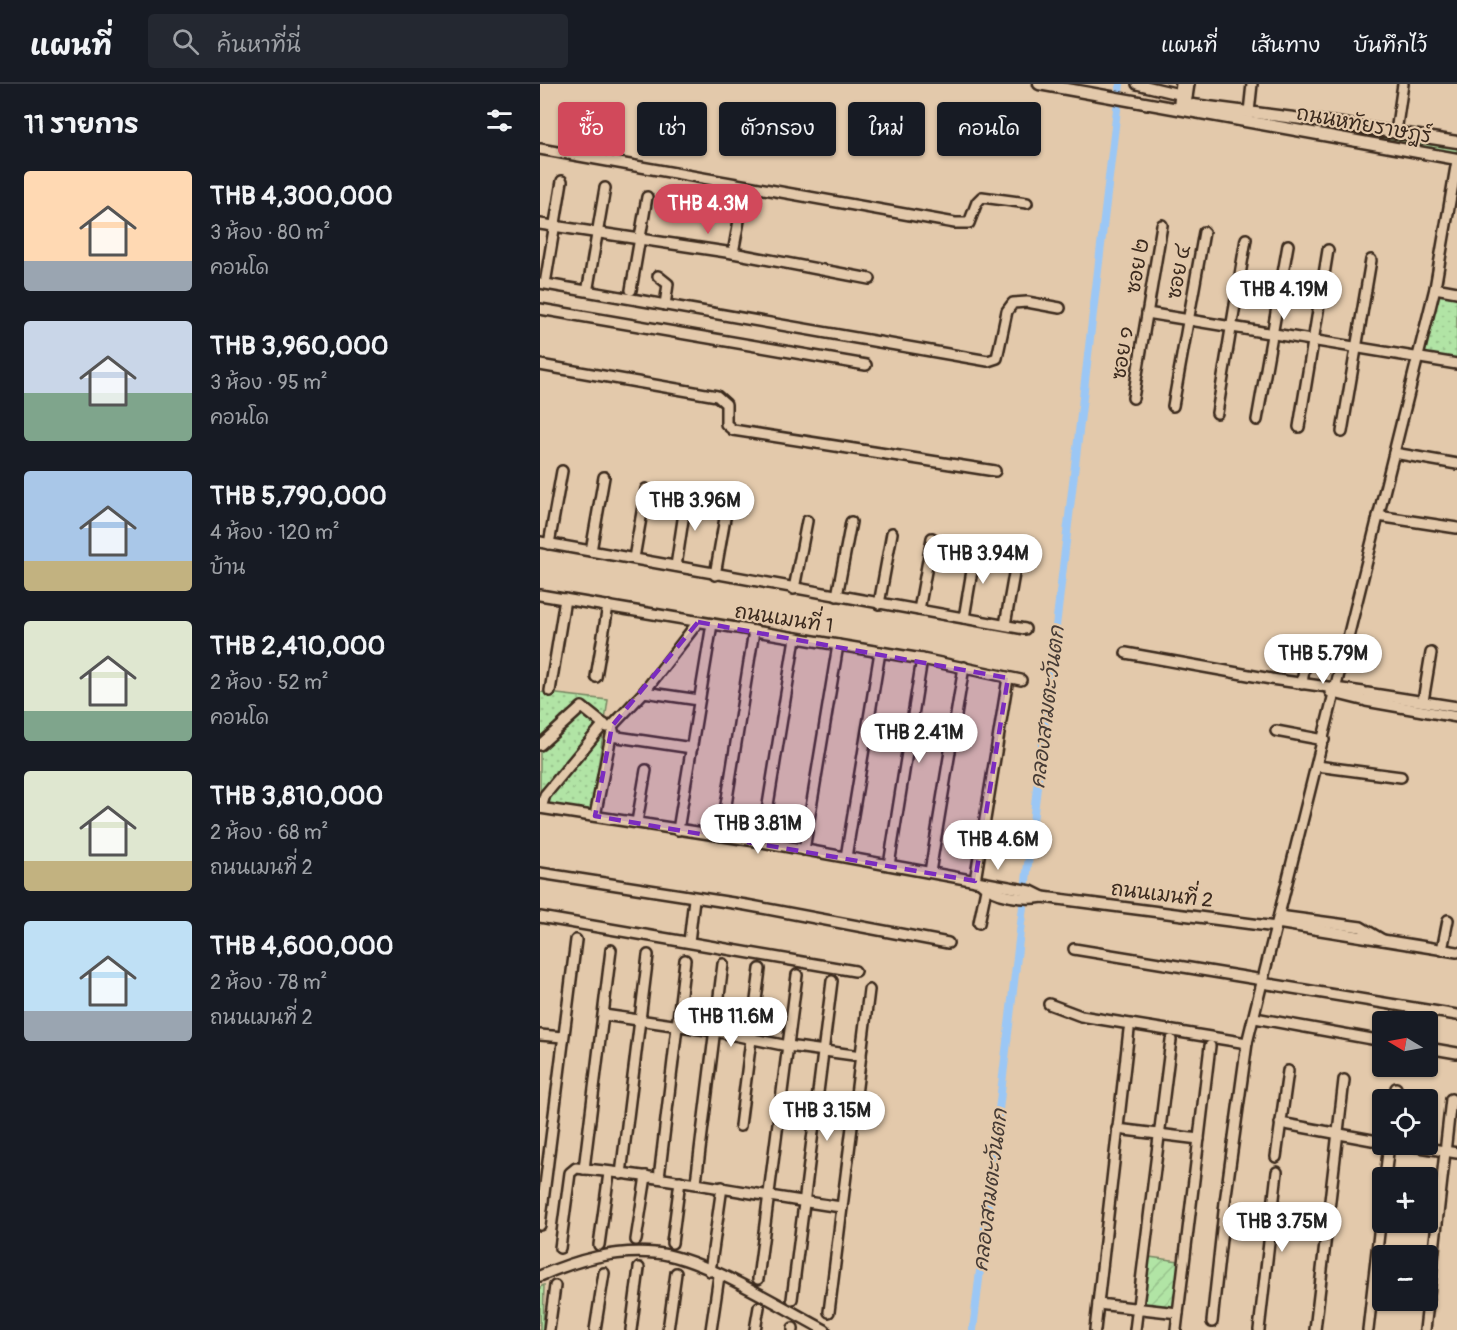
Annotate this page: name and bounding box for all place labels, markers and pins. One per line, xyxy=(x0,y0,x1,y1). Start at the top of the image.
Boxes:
pin: THB 4.3M xyxy=(646,184,770,235)
pin: THB 4.19M xyxy=(1215,270,1353,321)
pin: THB 3.96M xyxy=(626,481,764,532)
pin: THB 3.94M xyxy=(914,534,1052,585)
pin: THB 5.79M xyxy=(1254,634,1392,685)
pin: THB 2.41M xyxy=(850,713,988,764)
pin: THB 3.81M xyxy=(689,804,827,855)
pin: THB 4.6M xyxy=(936,820,1060,871)
pin: THB 11.6M xyxy=(662,997,800,1048)
pin: THB 3.15M xyxy=(758,1091,896,1142)
pin: THB 3.75M xyxy=(1213,1202,1351,1253)

